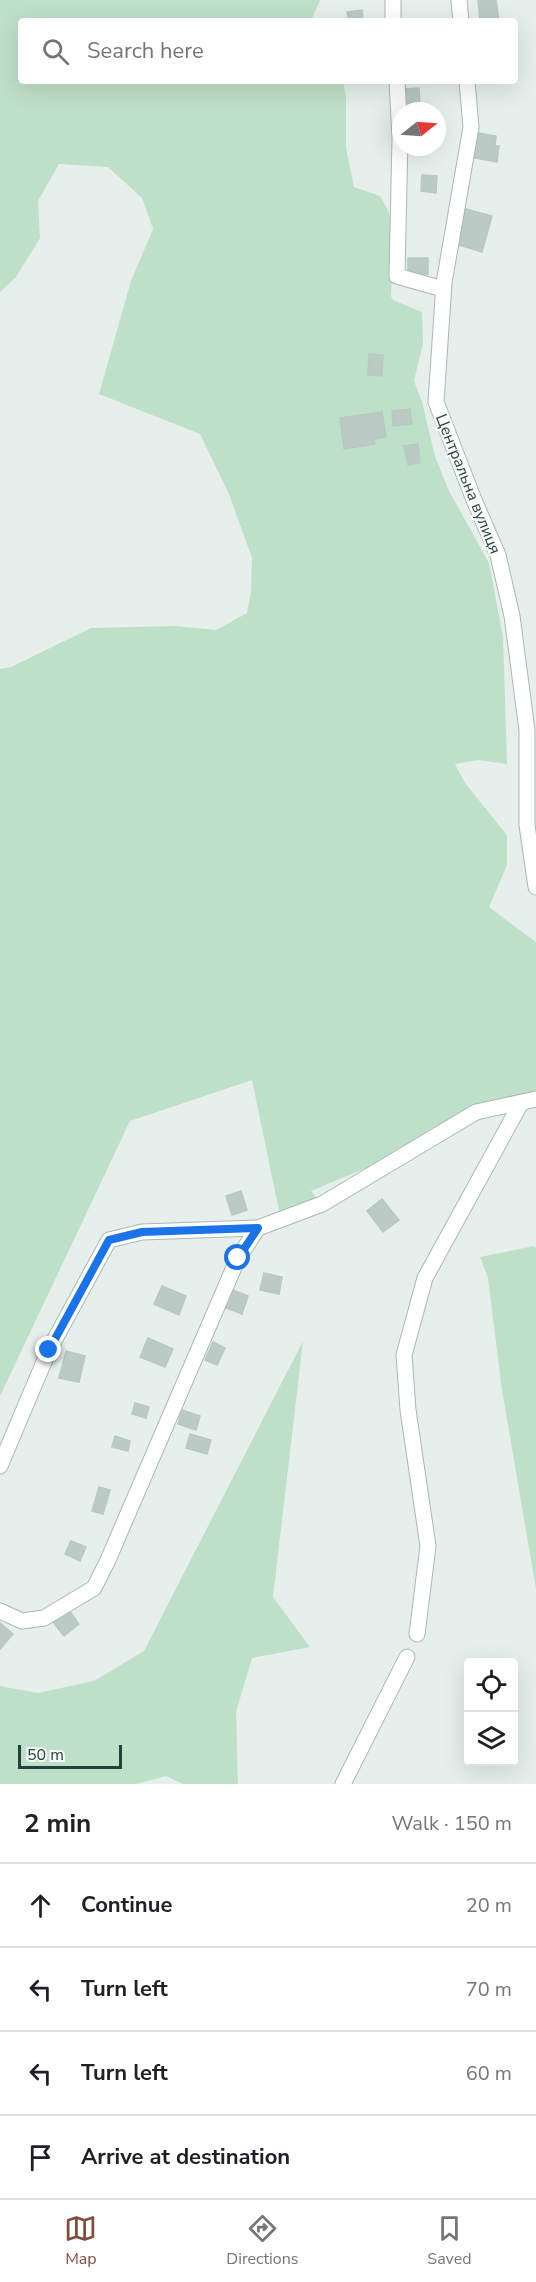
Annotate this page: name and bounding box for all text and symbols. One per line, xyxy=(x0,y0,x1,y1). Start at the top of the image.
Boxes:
search box xyxy=(18,18,518,84)
icon: search xyxy=(39,35,72,68)
text: Search here xyxy=(87,36,204,66)
north arrow xyxy=(392,102,446,156)
street label: Центральна вулиця xyxy=(430,411,506,557)
route start xyxy=(224,1244,250,1270)
route end xyxy=(35,1336,61,1362)
map controls xyxy=(464,1658,518,1766)
button: locate xyxy=(464,1658,518,1712)
button: layers xyxy=(464,1712,518,1766)
scale bar xyxy=(18,1742,122,1770)
text: 50 m xyxy=(27,1744,64,1766)
text: 2 min xyxy=(24,1806,91,1841)
text: Walk · 150 m xyxy=(392,1810,512,1837)
icon: ahead xyxy=(24,1889,57,1922)
text: Continue xyxy=(81,1890,172,1920)
text: 20 m xyxy=(466,1892,512,1919)
icon: left xyxy=(24,1973,57,2006)
text: Turn left xyxy=(81,1974,168,2004)
text: 70 m xyxy=(466,1976,512,2003)
icon: left xyxy=(24,2057,57,2090)
text: Turn left xyxy=(81,2058,168,2088)
text: 60 m xyxy=(466,2060,512,2087)
icon: arrive xyxy=(24,2141,57,2174)
text: Arrive at destination xyxy=(81,2142,290,2172)
tab: Map xyxy=(64,2212,97,2270)
tab: Directions xyxy=(226,2212,298,2270)
tab: Saved xyxy=(427,2212,472,2270)

